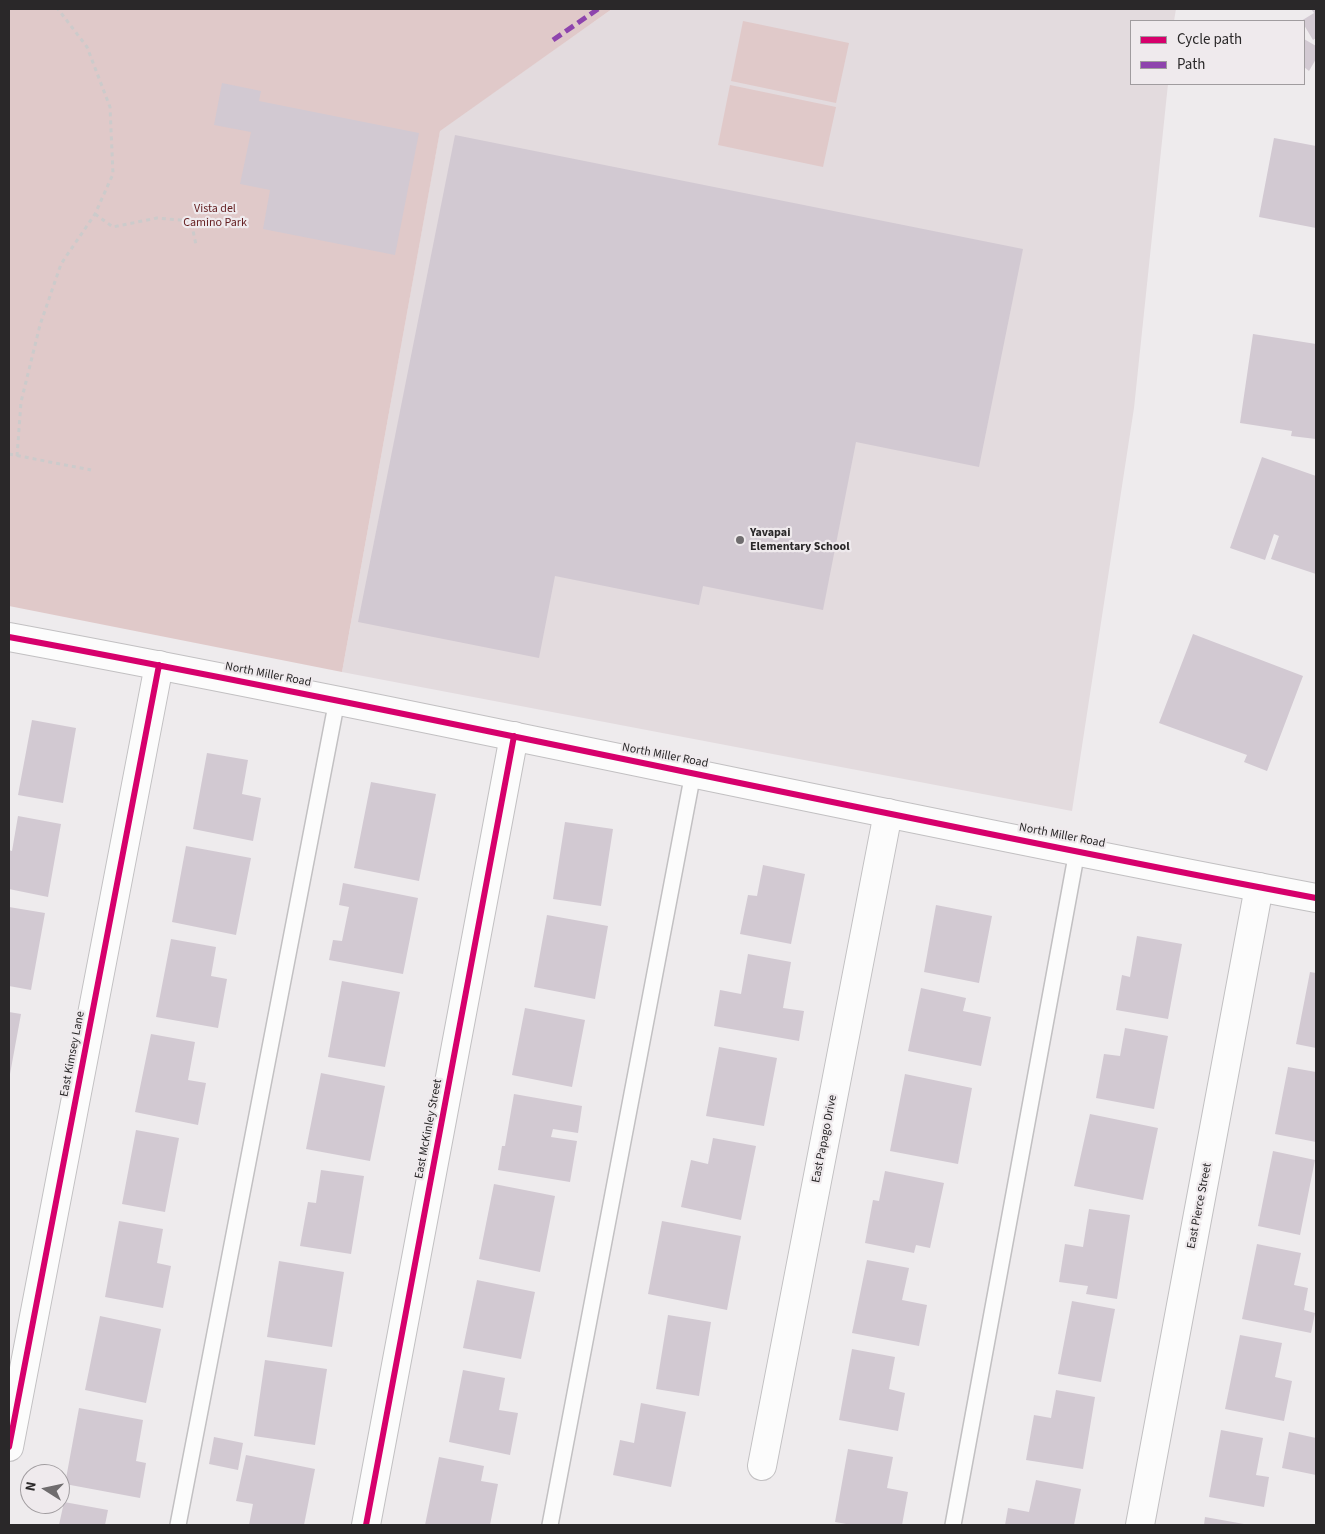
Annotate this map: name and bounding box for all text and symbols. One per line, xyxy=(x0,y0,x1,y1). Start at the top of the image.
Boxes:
legend xyxy=(1130,20,1305,85)
text: Cycle path xyxy=(1177,29,1242,50)
text: Path xyxy=(1177,54,1205,75)
park label: Vista del Camino Park xyxy=(183,202,247,230)
place label: Yavapai Elementary School xyxy=(750,526,850,554)
marker: Yavapai Elementary School xyxy=(734,534,746,546)
street label: North Miller Road xyxy=(224,660,312,690)
street label: North Miller Road xyxy=(621,741,709,771)
street label: North Miller Road xyxy=(1018,821,1106,851)
street label: East Kimsey Lane xyxy=(58,1010,88,1098)
street label: East McKinley Street xyxy=(412,1078,446,1180)
street label: East Papago Drive xyxy=(809,1094,841,1184)
street label: East Pierce Street xyxy=(1185,1162,1215,1250)
north arrow xyxy=(20,1464,70,1514)
text: N xyxy=(21,1480,42,1493)

